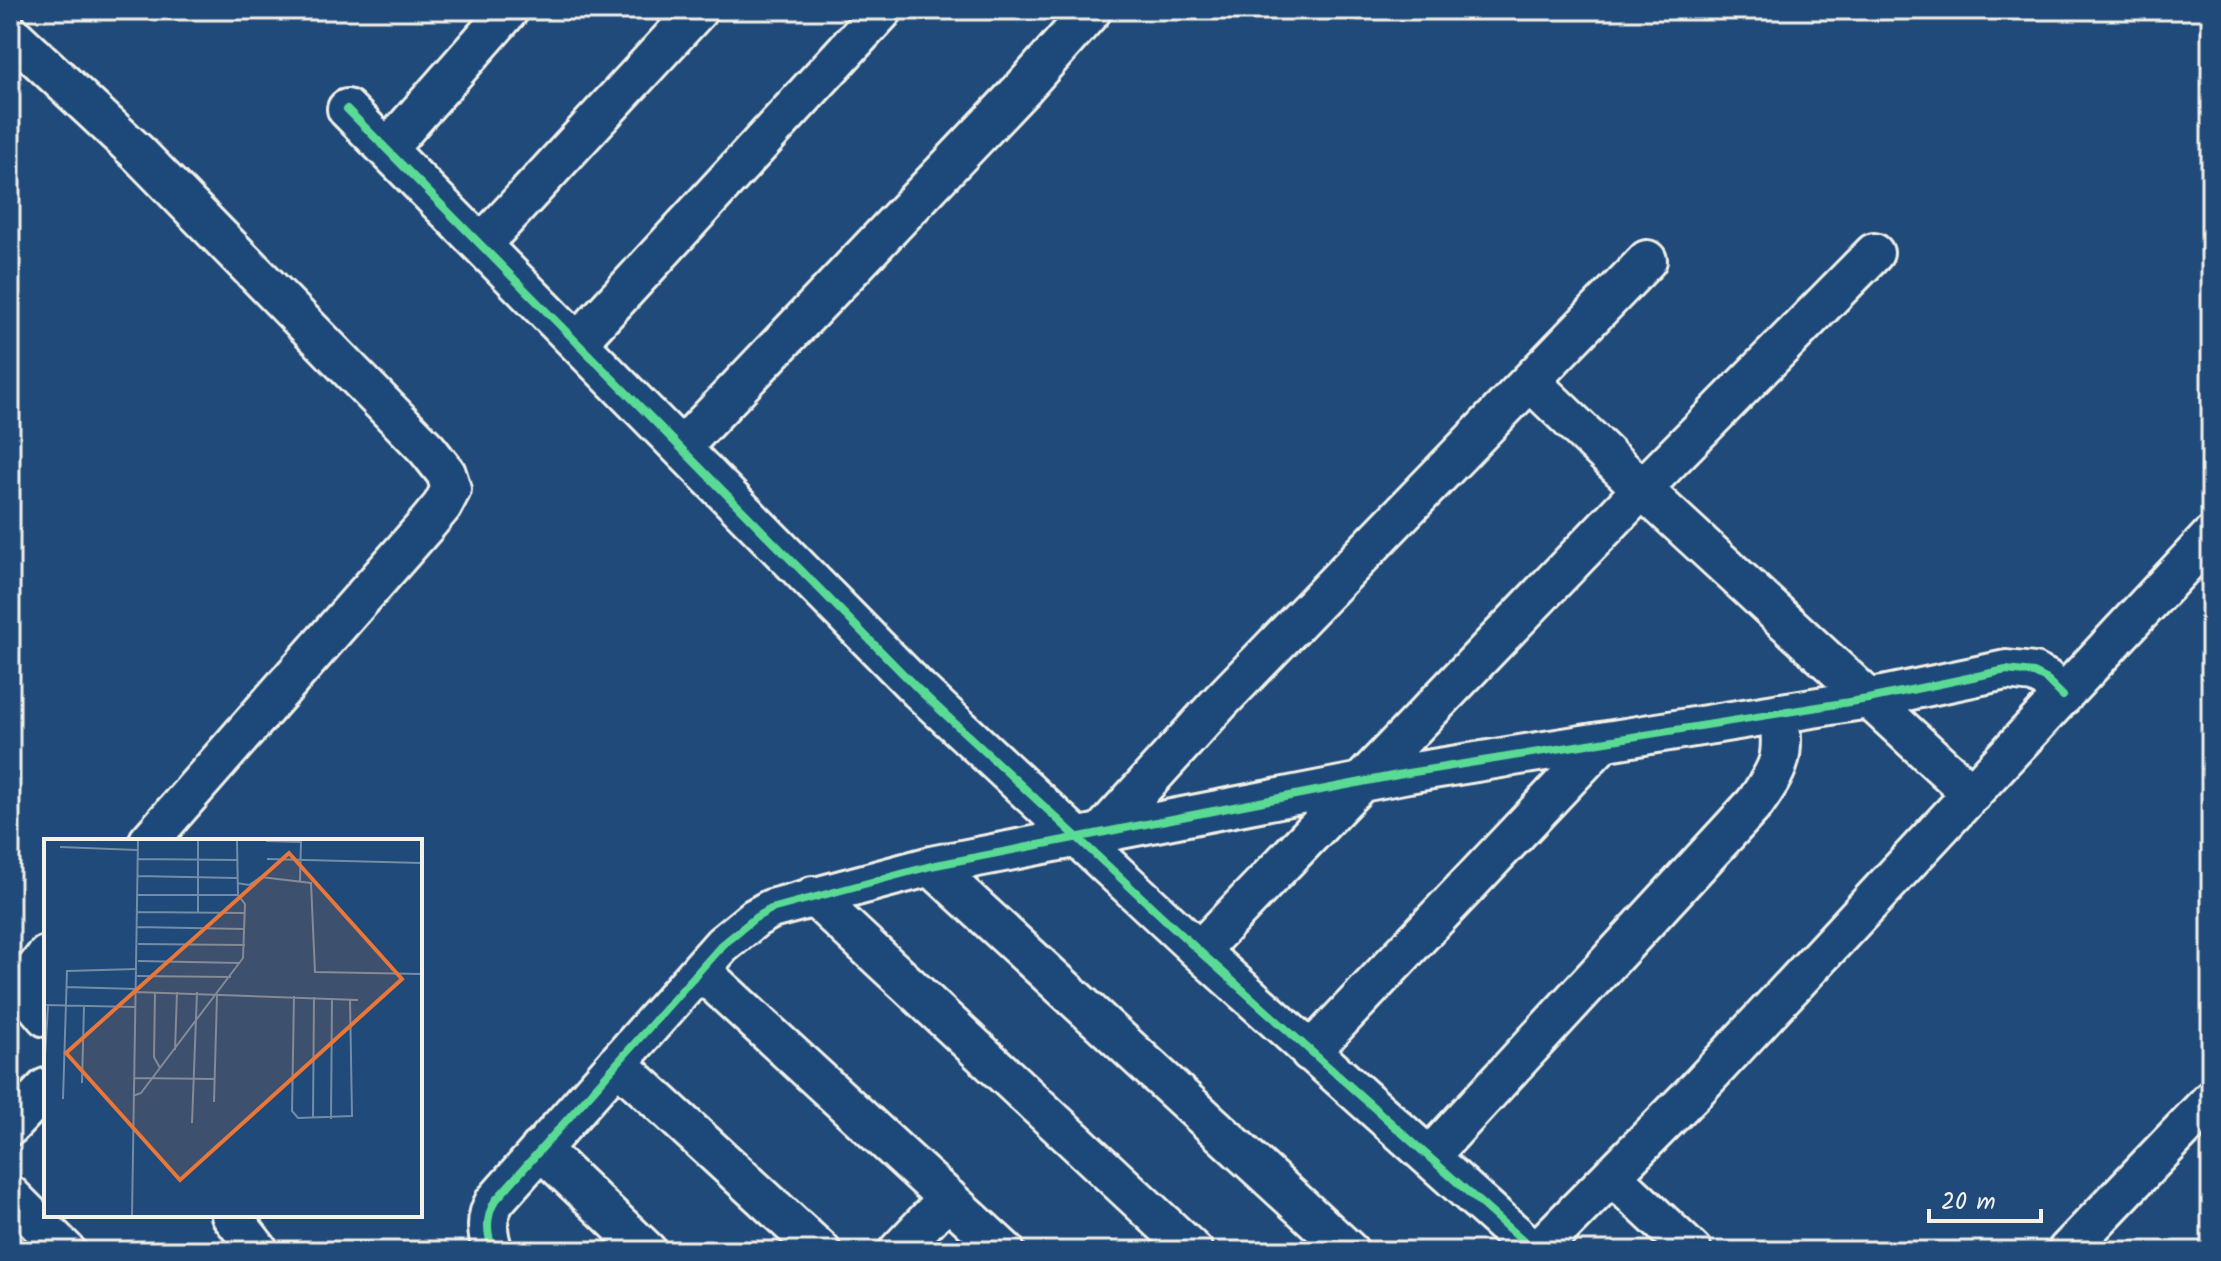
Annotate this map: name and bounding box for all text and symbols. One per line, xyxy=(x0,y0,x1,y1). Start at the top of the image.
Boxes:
inset map xyxy=(44,839,422,1217)
scale bar xyxy=(1929,1173,2041,1223)
text: 20 m xyxy=(1941,1183,1996,1222)

